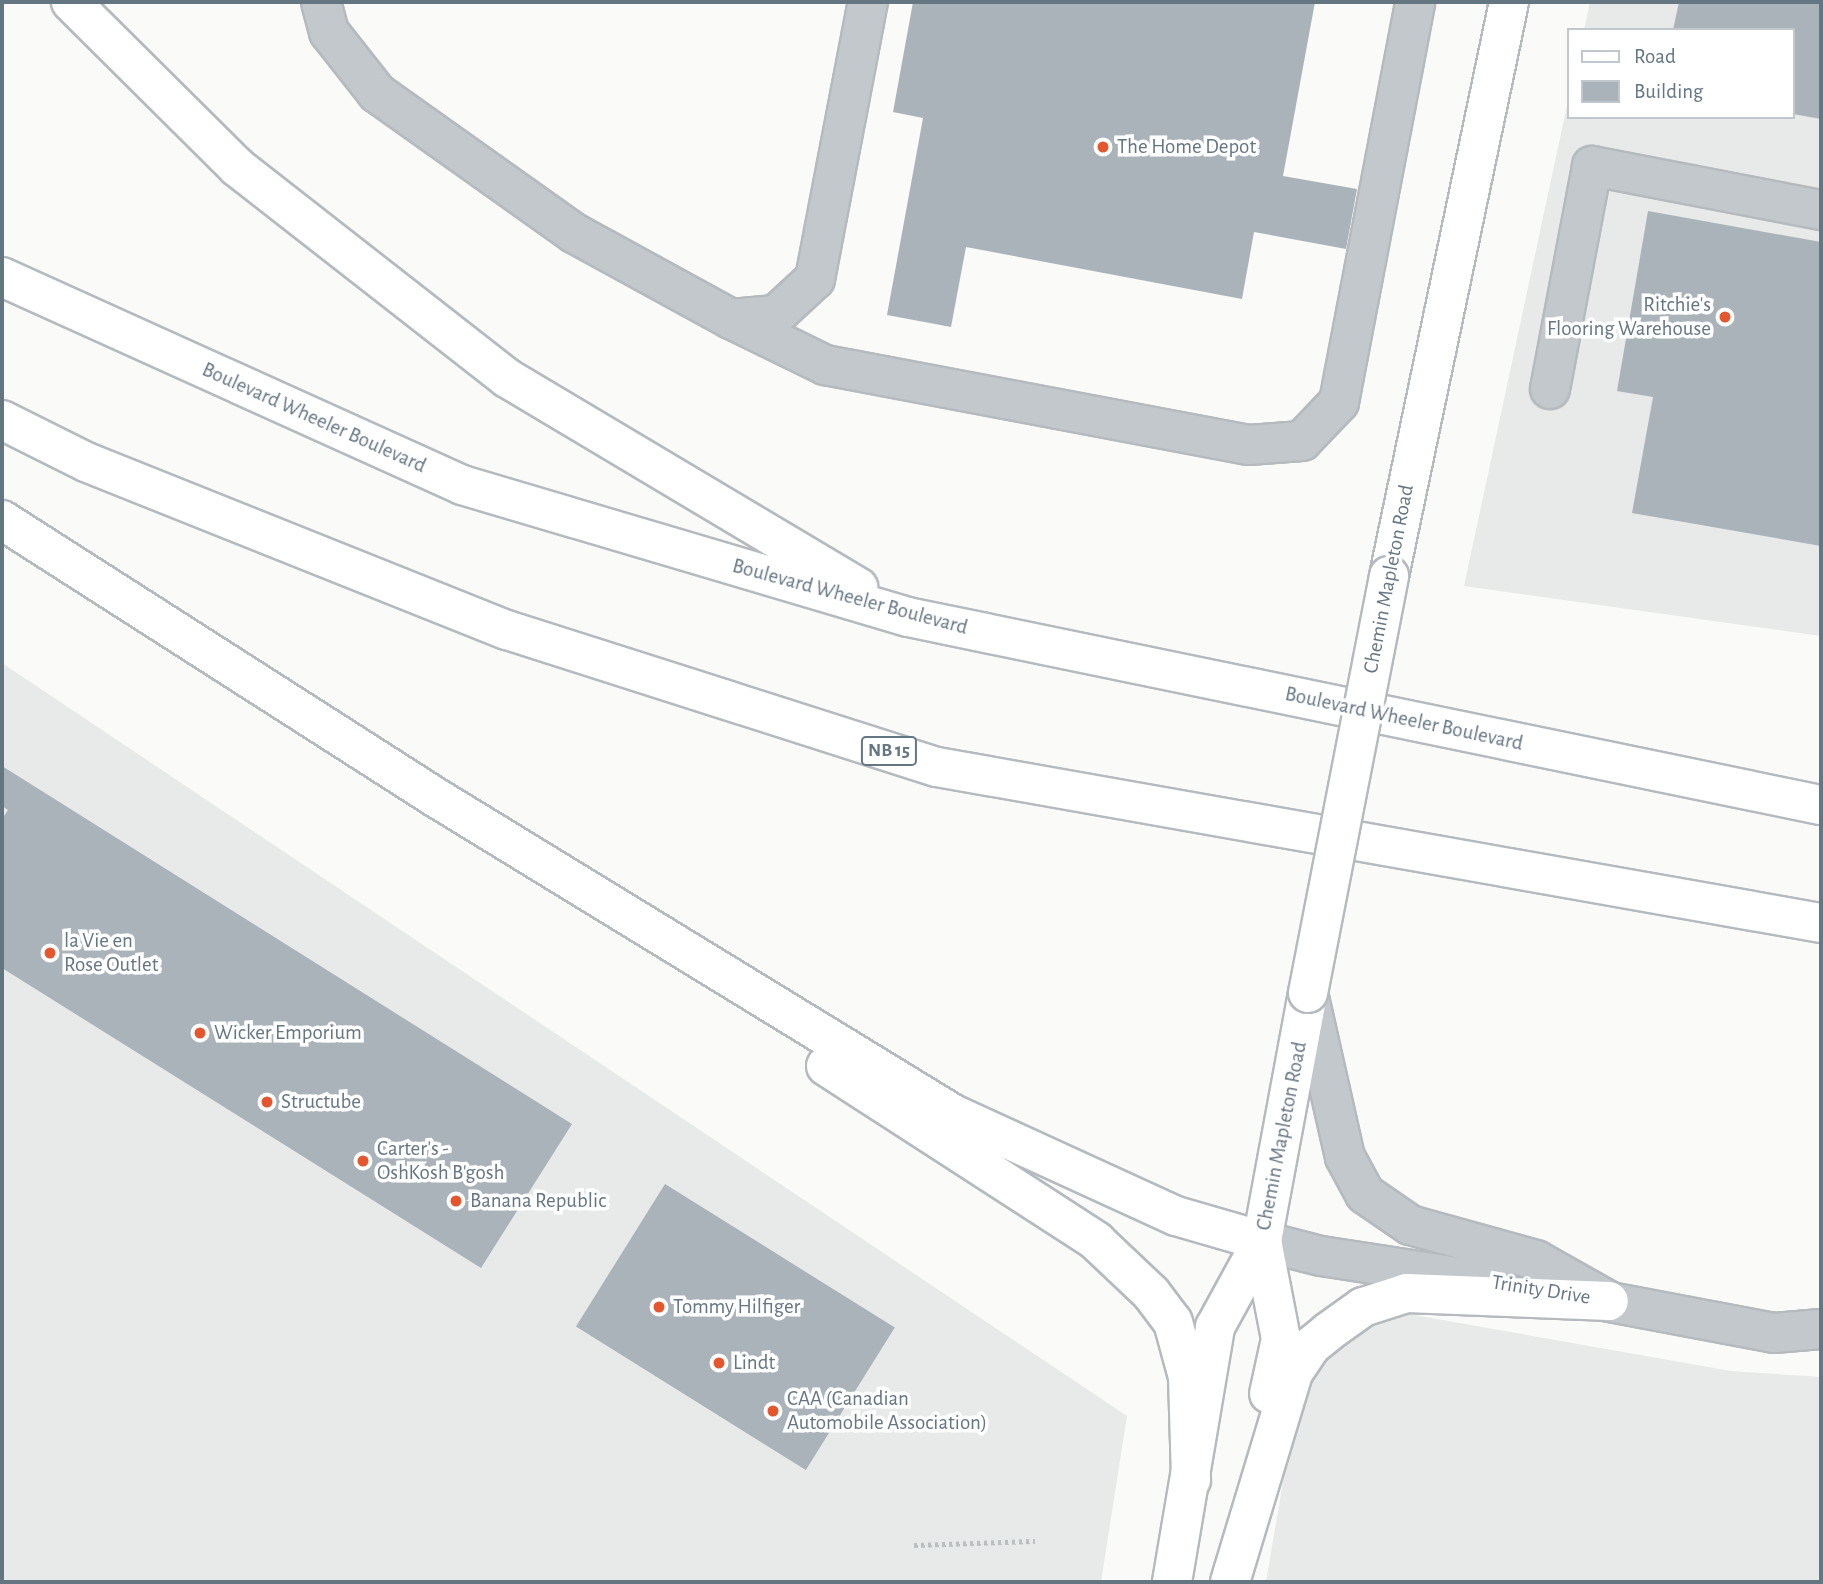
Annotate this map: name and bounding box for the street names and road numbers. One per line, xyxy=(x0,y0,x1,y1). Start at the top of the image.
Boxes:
street label: Boulevard Wheeler Boulevard xyxy=(198,357,430,479)
street label: Chemin Mapleton Road xyxy=(1358,482,1420,676)
street label: Boulevard Wheeler Boulevard xyxy=(730,553,970,641)
street label: Boulevard Wheeler Boulevard xyxy=(1283,681,1525,757)
road number: NB 15 xyxy=(859,736,919,766)
street label: Chemin Mapleton Road xyxy=(1251,1039,1313,1233)
street label: Trinity Drive xyxy=(1490,1270,1592,1310)

